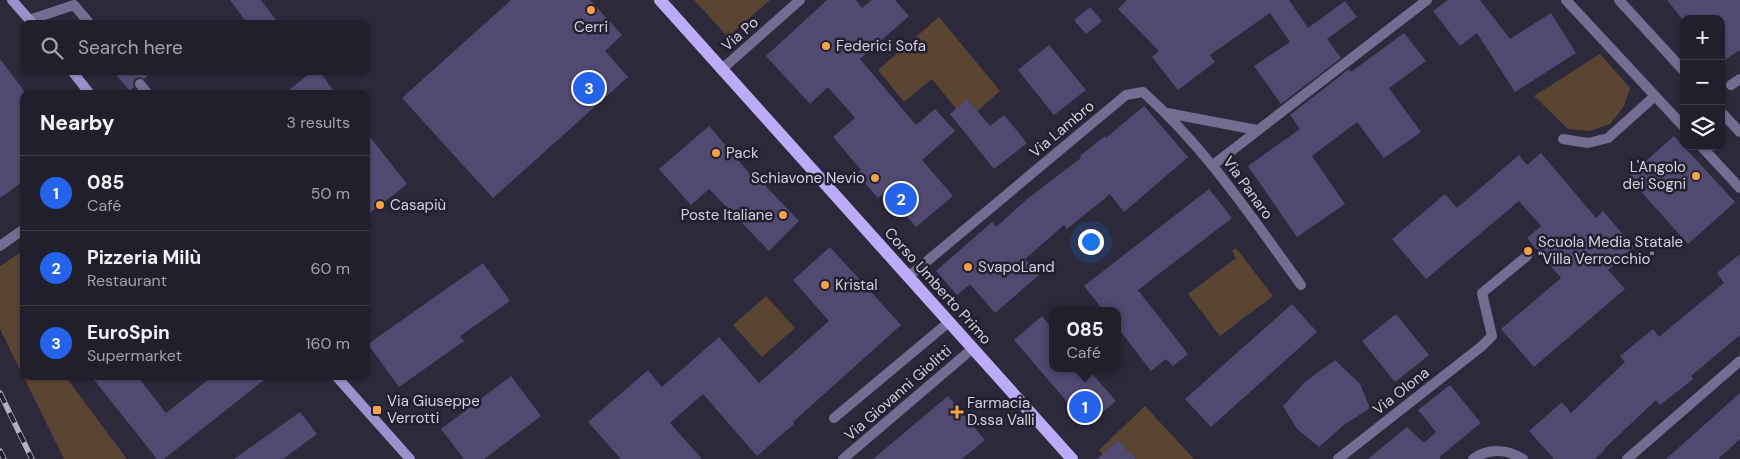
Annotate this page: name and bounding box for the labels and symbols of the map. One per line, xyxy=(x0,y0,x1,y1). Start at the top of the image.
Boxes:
marker: Cerri xyxy=(585,4,597,16)
street label: Via Po xyxy=(717,12,763,56)
place label: Cerri xyxy=(574,17,608,37)
place label: Federici Sofa xyxy=(836,36,926,56)
marker: Federici Sofa xyxy=(820,40,832,52)
pin: 3 xyxy=(573,69,605,107)
street label: Via Lambro xyxy=(1025,96,1099,162)
place label: Pack xyxy=(726,143,759,163)
marker: Pack xyxy=(710,147,722,159)
street label: Via Panaro xyxy=(1218,152,1278,224)
place label: L'Angolo dei Sogni xyxy=(1623,157,1686,194)
place label: Schiavone Nevio xyxy=(751,168,865,188)
marker: L'Angolo dei Sogni xyxy=(1690,170,1702,182)
marker: Schiavone Nevio xyxy=(869,172,881,184)
pin: 2 xyxy=(885,180,917,218)
place label: Casapiù xyxy=(390,195,446,215)
marker: Casapiù xyxy=(374,199,386,211)
place label: Poste Italiane xyxy=(681,205,773,225)
marker: Poste Italiane xyxy=(777,209,789,221)
street label: Corso Umberto Primo xyxy=(880,223,996,349)
your location xyxy=(1078,229,1104,255)
place label: Scuola Media Statale "Villa Verrocchio" xyxy=(1538,232,1683,269)
marker: Scuola Media Statale "Villa Verrocchio" xyxy=(1522,245,1534,257)
place label: SvapoLand xyxy=(978,257,1055,277)
marker: SvapoLand xyxy=(962,261,974,273)
place label: Kristal xyxy=(835,275,878,295)
marker: Kristal xyxy=(819,279,831,291)
street label: Via Giovanni Giolitti xyxy=(840,341,956,445)
street label: Via Olona xyxy=(1369,363,1433,419)
pin: 1 xyxy=(1069,388,1101,426)
place label: Via Giuseppe Verrotti xyxy=(387,391,480,428)
place label: Farmacia D.ssa Valli xyxy=(967,393,1035,430)
marker: Via Giuseppe Verrotti xyxy=(371,404,383,416)
marker: Farmacia D.ssa Valli xyxy=(951,406,963,418)

